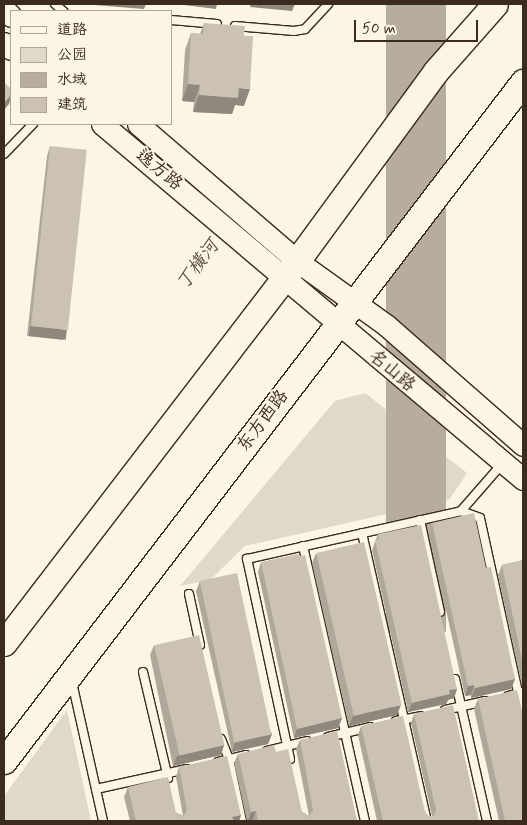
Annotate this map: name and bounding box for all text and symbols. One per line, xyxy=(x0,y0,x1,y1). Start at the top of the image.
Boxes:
legend xyxy=(10,10,172,125)
scale bar xyxy=(357,10,481,42)
text: 50 m xyxy=(362,19,396,39)
text: 道路 xyxy=(57,20,87,40)
text: 公园 xyxy=(57,45,87,65)
text: 水域 xyxy=(57,70,87,90)
text: 建筑 xyxy=(57,95,87,115)
street label: 逸方路 xyxy=(131,145,187,195)
water label: 丁横河 xyxy=(172,235,224,295)
street label: 名山路 xyxy=(364,345,420,397)
street label: 东方西路 xyxy=(233,386,293,456)

